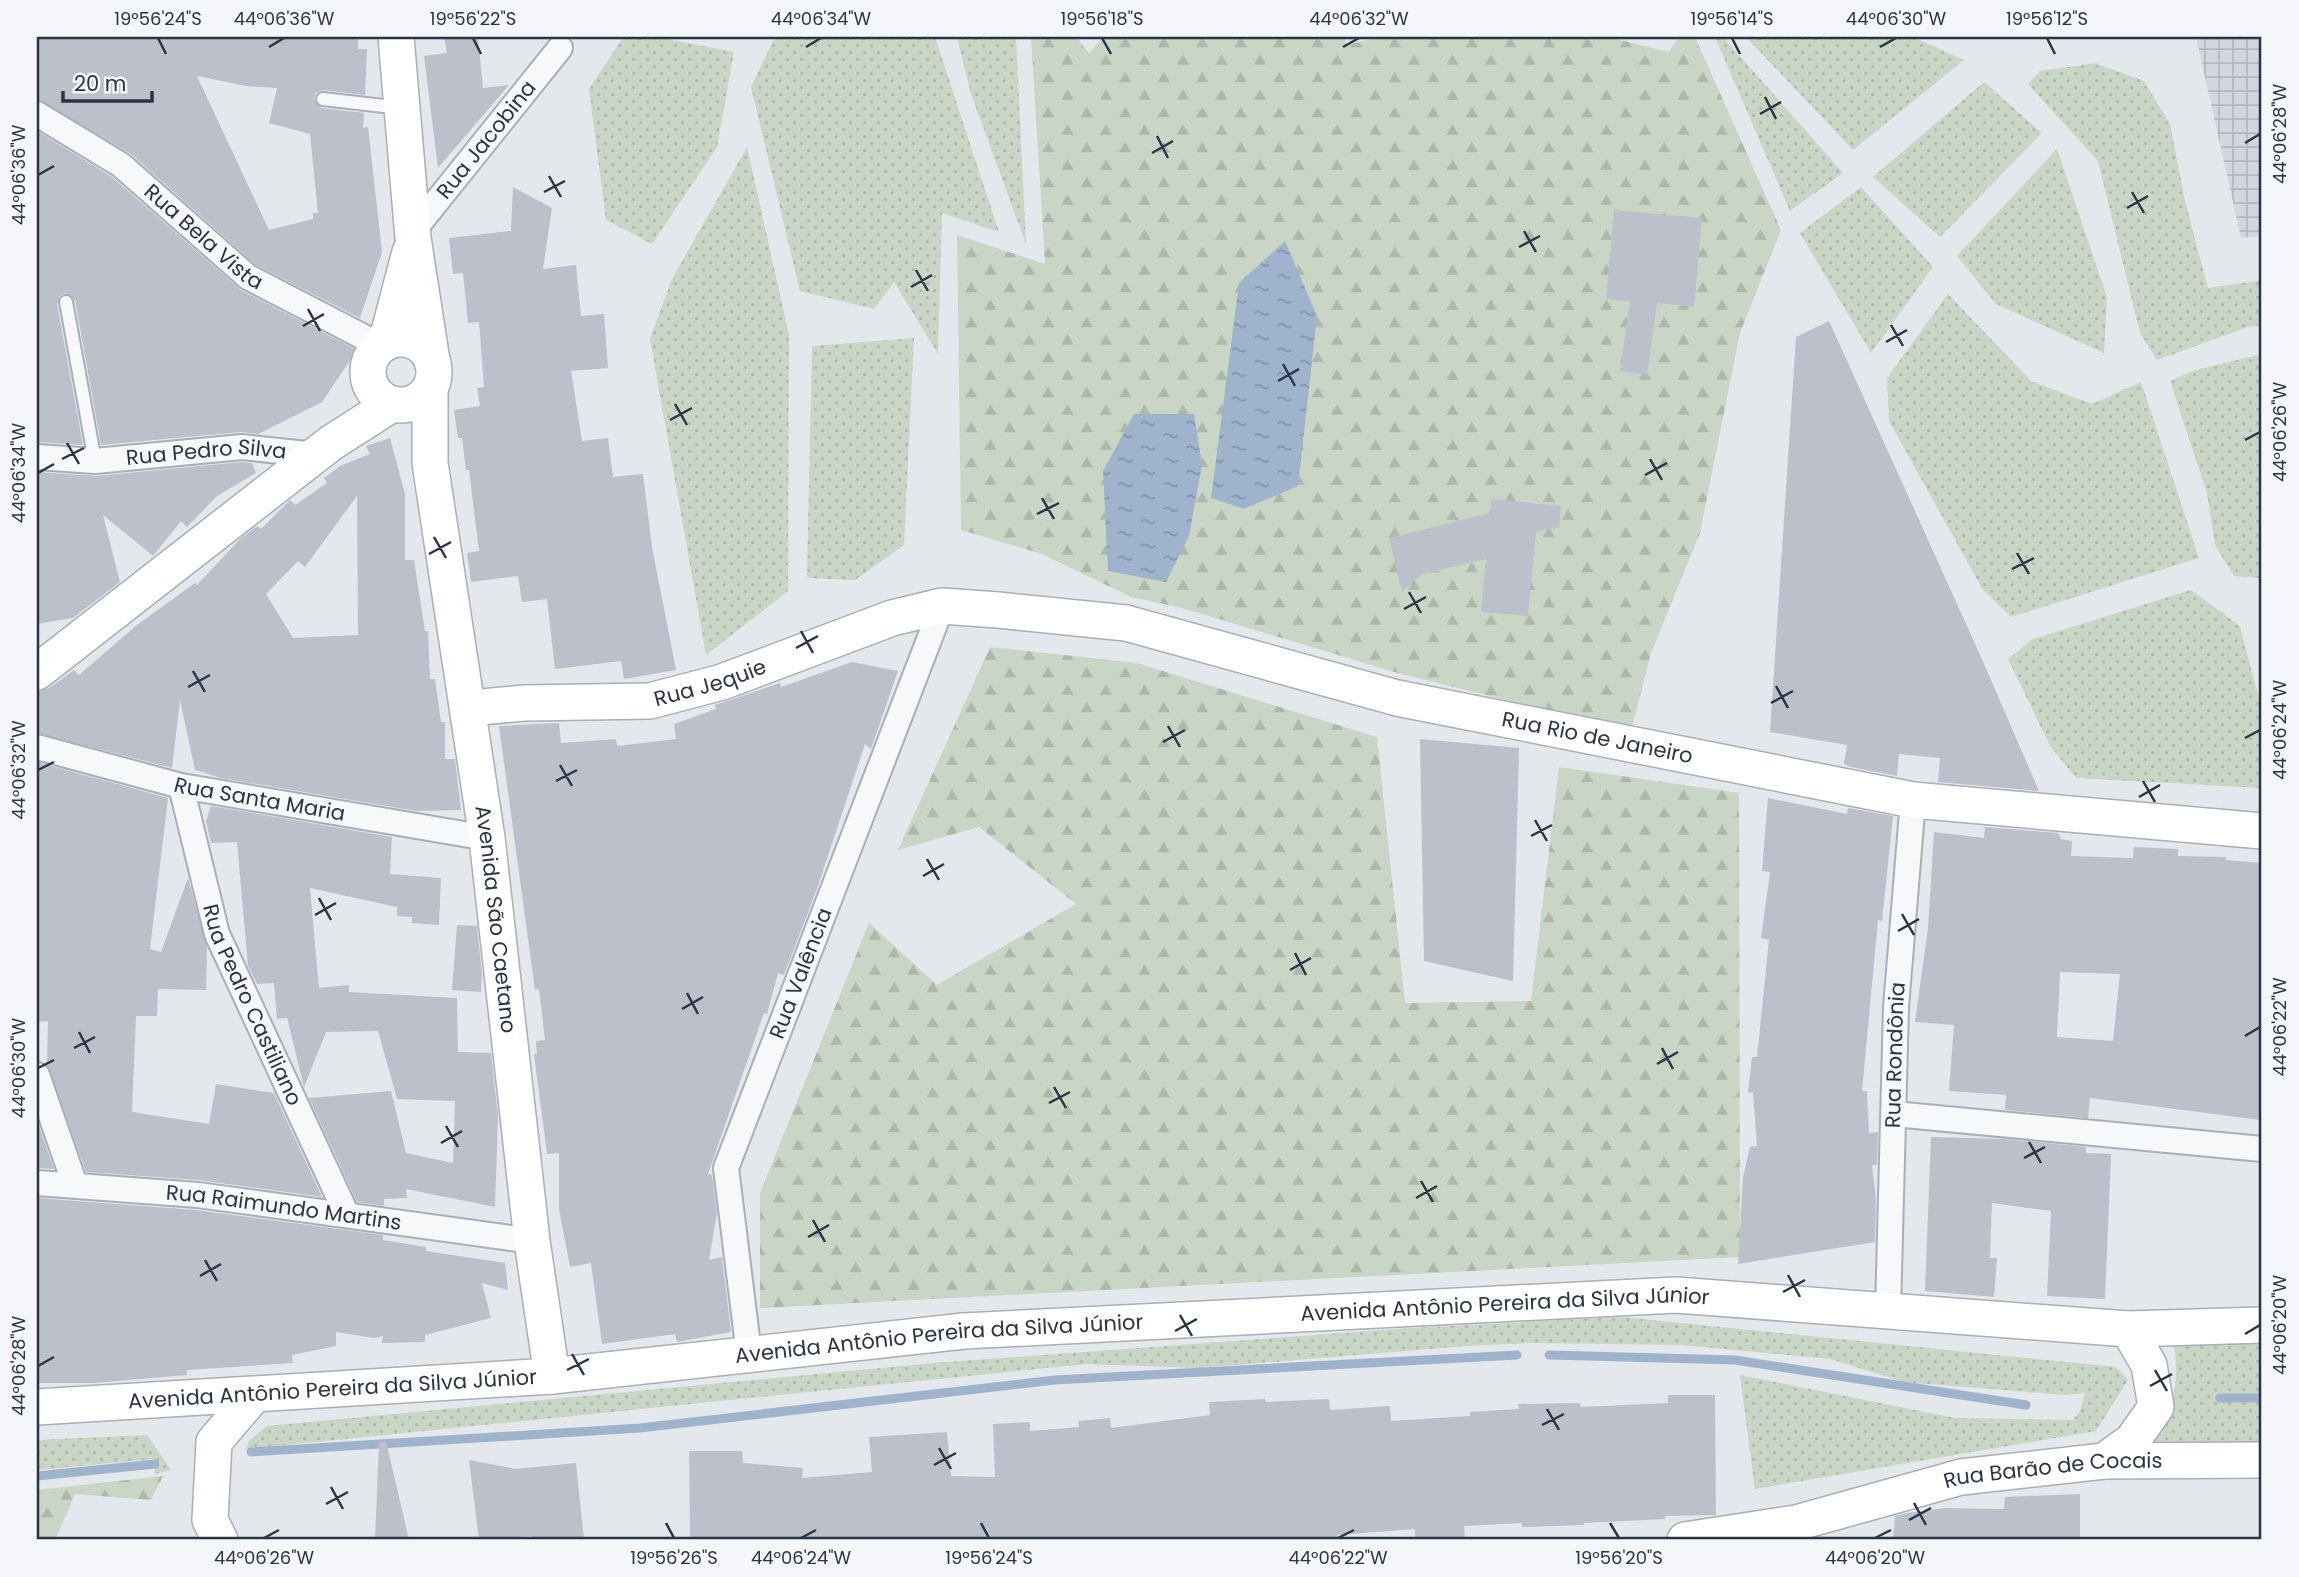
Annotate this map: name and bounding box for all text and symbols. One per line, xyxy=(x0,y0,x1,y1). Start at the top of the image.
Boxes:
text: 19°56'24"S xyxy=(114,6,202,31)
text: 44°06'36"W xyxy=(234,6,335,31)
text: 19°56'22"S xyxy=(430,6,516,31)
text: 44°06'34"W xyxy=(771,6,872,31)
text: 19°56'18"S xyxy=(1060,6,1144,31)
text: 44°06'32"W xyxy=(1309,6,1409,31)
text: 19°56'14"S xyxy=(1691,6,1773,31)
text: 44°06'30"W xyxy=(1846,6,1947,31)
text: 19°56'12"S xyxy=(2006,6,2088,31)
scale bar xyxy=(63,60,152,104)
text: 20 m xyxy=(74,69,127,98)
street label: Rua Jacobina xyxy=(429,74,542,205)
text: 44°06'28"W xyxy=(2267,83,2292,184)
text: 44°06'36"W xyxy=(6,124,31,225)
street label: Rua Bela Vista xyxy=(138,177,268,296)
text: 44°06'26"W xyxy=(2267,381,2292,482)
text: 44°06'34"W xyxy=(6,422,31,523)
street label: Rua Pedro Silva xyxy=(125,432,288,472)
street label: Rua Jequie xyxy=(651,652,770,713)
text: 44°06'24"W xyxy=(2267,680,2292,780)
street label: Rua Rio de Janeiro xyxy=(1499,704,1696,770)
text: 44°06'32"W xyxy=(6,720,31,820)
street label: Rua Santa Maria xyxy=(171,770,347,828)
street label: Avenida São Caetano xyxy=(468,803,524,1035)
street label: Rua Pedro Castiliano xyxy=(196,901,309,1110)
street label: Rua Valência xyxy=(762,903,839,1043)
text: 44°06'22"W xyxy=(2267,977,2292,1077)
street label: Rua Rondônia xyxy=(1878,981,1912,1129)
text: 44°06'30"W xyxy=(6,1017,31,1118)
street label: Rua Raimundo Martins xyxy=(165,1178,403,1237)
text: 44°06'20"W xyxy=(2267,1275,2292,1375)
street label: Avenida Antônio Pereira da Silva Júnior xyxy=(1300,1280,1711,1328)
street label: Avenida Antônio Pereira da Silva Júnior xyxy=(733,1307,1144,1370)
text: 44°06'28"W xyxy=(6,1315,31,1416)
street label: Avenida Antônio Pereira da Silva Júnior xyxy=(127,1362,538,1415)
street label: Rua Barão de Cocais xyxy=(1940,1446,2163,1495)
text: 44°06'26"W xyxy=(214,1545,315,1570)
text: 19°56'26"S xyxy=(630,1545,718,1570)
text: 44°06'24"W xyxy=(751,1545,851,1570)
text: 19°56'24"S xyxy=(945,1545,1033,1570)
text: 44°06'22"W xyxy=(1288,1545,1388,1570)
text: 19°56'20"S xyxy=(1575,1545,1663,1570)
text: 44°06'20"W xyxy=(1825,1545,1925,1570)

